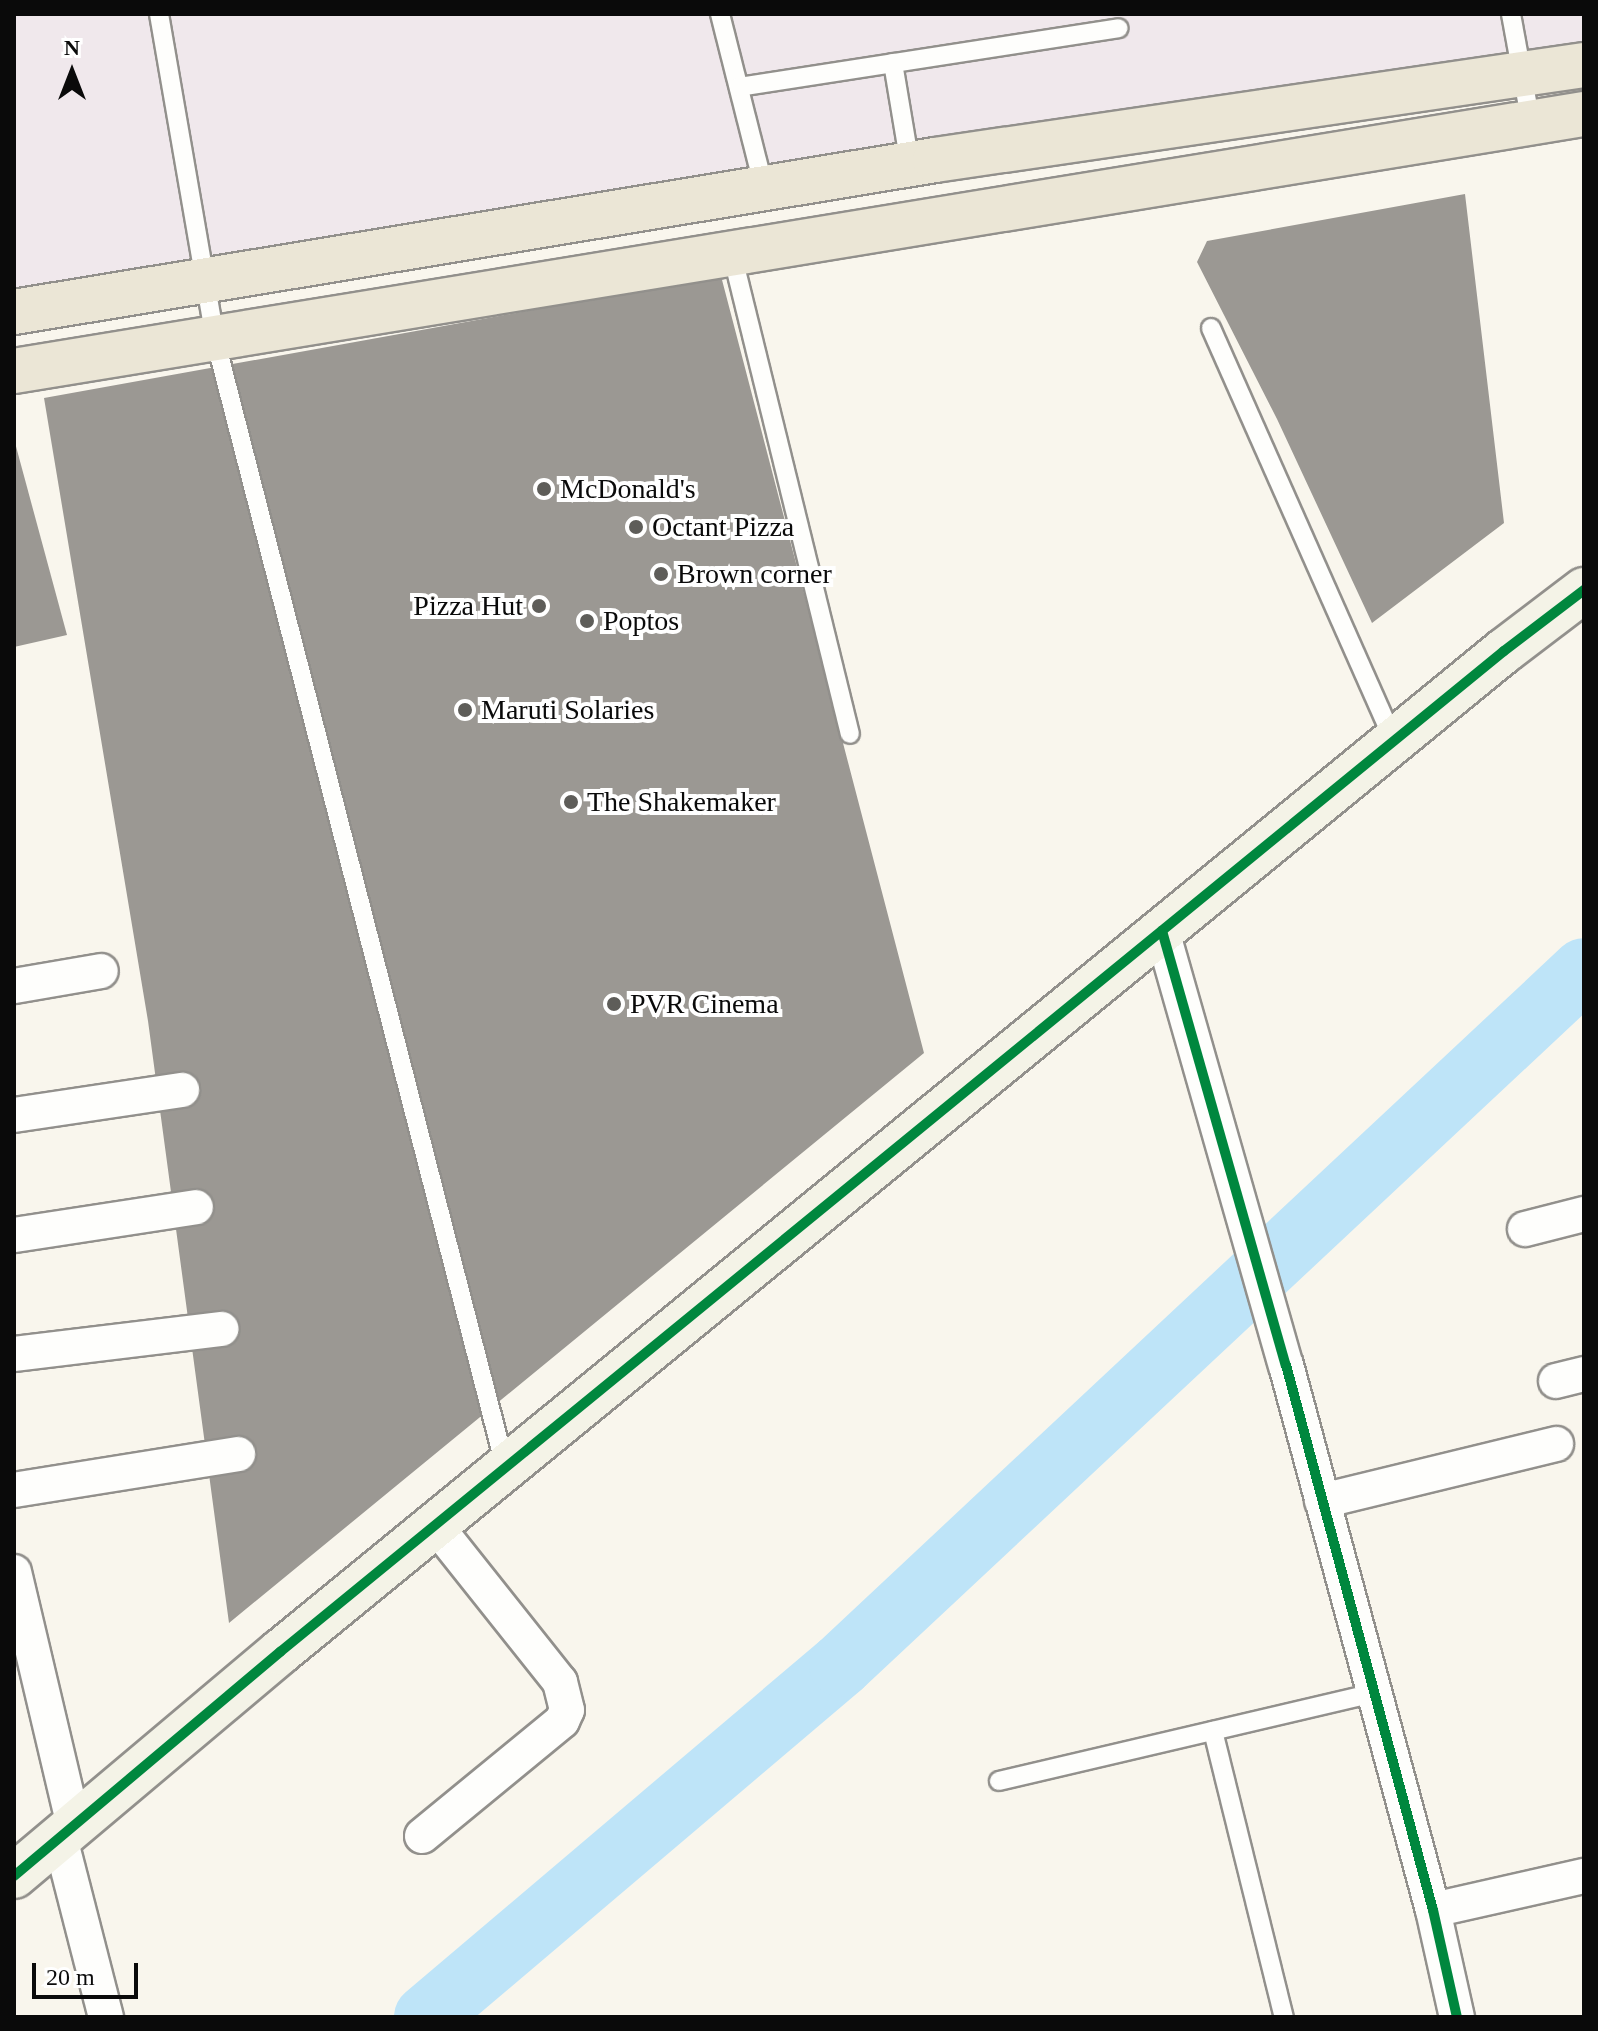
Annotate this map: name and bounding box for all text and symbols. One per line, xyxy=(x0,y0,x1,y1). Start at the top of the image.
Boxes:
north arrow xyxy=(32,32,112,112)
text: N xyxy=(64,35,80,60)
place label: McDonald's xyxy=(560,472,696,506)
marker: McDonald's xyxy=(535,480,553,498)
place label: Octant Pizza xyxy=(652,510,794,544)
marker: Octant Pizza xyxy=(627,518,645,536)
place label: Brown corner xyxy=(677,557,832,591)
marker: Brown corner xyxy=(652,565,670,583)
place label: Pizza Hut xyxy=(413,589,523,623)
marker: Pizza Hut xyxy=(530,597,548,615)
place label: Poptos xyxy=(603,604,679,638)
marker: Poptos xyxy=(578,612,596,630)
place label: Maruti Solaries xyxy=(481,693,654,727)
marker: Maruti Solaries xyxy=(456,701,474,719)
place label: The Shakemaker xyxy=(587,785,776,819)
marker: The Shakemaker xyxy=(562,793,580,811)
place label: PVR Cinema xyxy=(630,987,779,1021)
marker: PVR Cinema xyxy=(605,995,623,1013)
scale bar xyxy=(36,1947,142,1997)
text: 20 m xyxy=(46,1964,95,1990)

